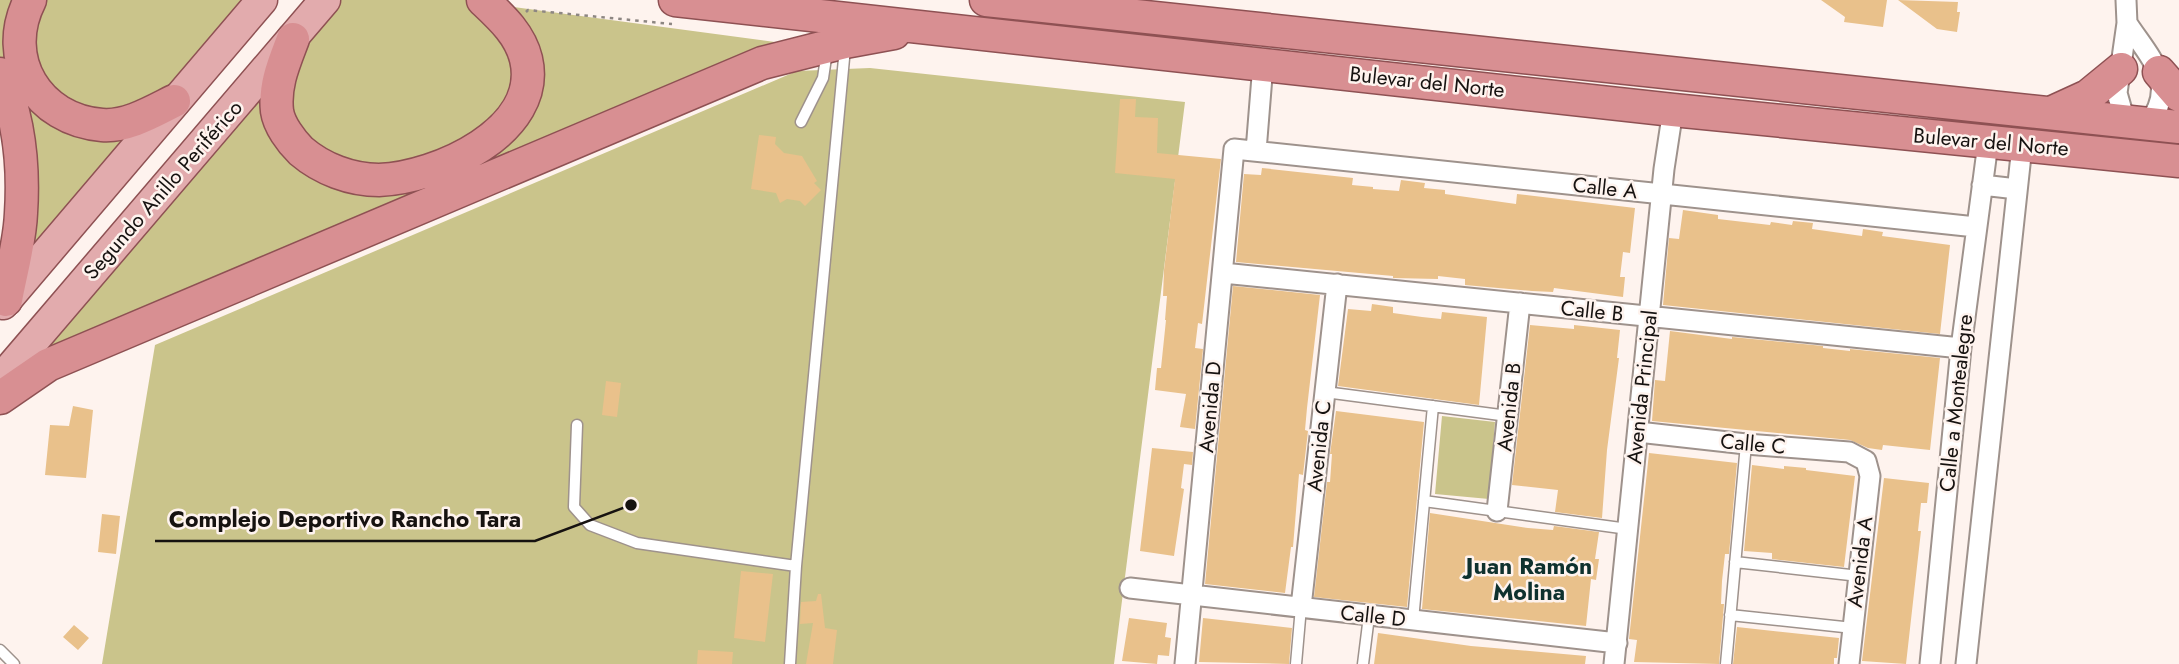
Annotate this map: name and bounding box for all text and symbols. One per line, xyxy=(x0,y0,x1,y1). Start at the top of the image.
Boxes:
street label: Bulevar del Norte xyxy=(1348,59,1506,105)
street label: Segundo Anillo Periférico xyxy=(76,94,250,286)
street label: Bulevar del Norte xyxy=(1912,120,2070,164)
street label: Calle A xyxy=(1571,170,1639,206)
street label: Calle B xyxy=(1559,293,1625,329)
street label: Avenida Principal xyxy=(1619,309,1665,465)
street label: Calle a Montealegre xyxy=(1932,313,1980,493)
street label: Avenida D xyxy=(1191,360,1229,454)
street label: Avenida B xyxy=(1489,361,1529,453)
street label: Avenida C xyxy=(1299,399,1339,493)
street label: Calle C xyxy=(1719,426,1787,462)
callout: Complejo Deportivo Rancho Tara xyxy=(155,497,535,541)
text: Complejo Deportivo Rancho Tara xyxy=(169,502,521,536)
street label: Avenida A xyxy=(1840,515,1880,609)
district label: Juan Ramón Molina xyxy=(1462,549,1592,609)
street label: Calle D xyxy=(1339,598,1407,634)

